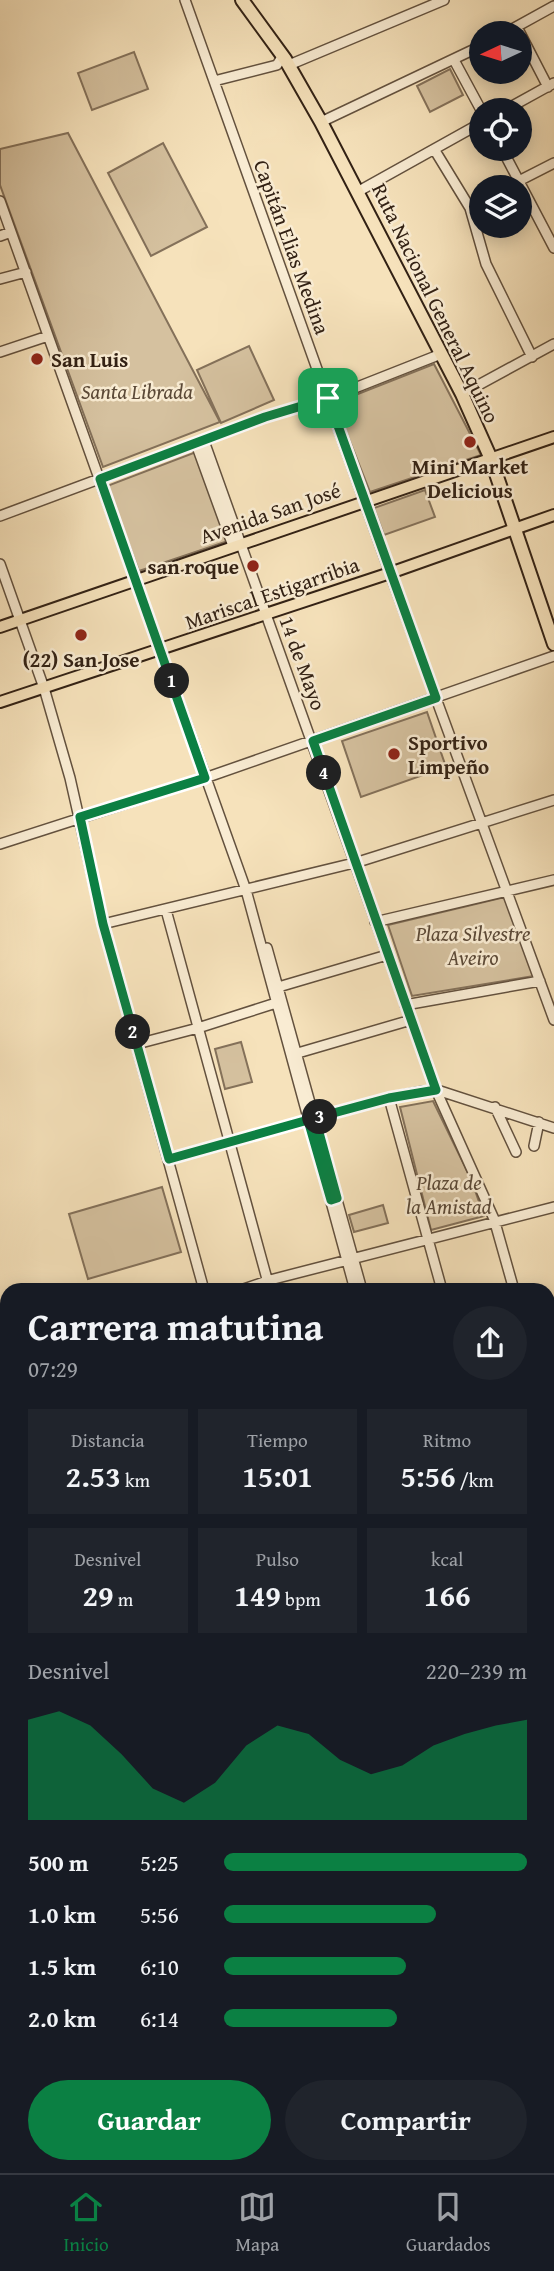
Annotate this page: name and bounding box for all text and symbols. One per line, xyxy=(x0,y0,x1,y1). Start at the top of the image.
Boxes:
north arrow xyxy=(469,21,532,84)
map controls xyxy=(469,21,532,238)
button: locate xyxy=(469,98,532,161)
street label: Capitán Elias Medina xyxy=(246,155,338,339)
button: layers xyxy=(469,175,532,238)
street label: Ruta Nacional General Aquino xyxy=(364,178,508,428)
place label: San Luis xyxy=(51,344,128,375)
marker: San Luis xyxy=(29,351,45,367)
pin xyxy=(298,368,358,428)
park label: Santa Librada xyxy=(81,376,193,407)
icon: arrive xyxy=(309,379,347,417)
marker: Mini Market Delicious xyxy=(462,434,478,450)
place label: Mini Market Delicious xyxy=(412,451,528,506)
street label: Avenida San José xyxy=(195,474,345,552)
street label: Mariscal Estigarribia xyxy=(181,549,363,637)
place label: san roque xyxy=(148,551,239,582)
marker: san roque xyxy=(245,558,261,574)
street label: 14 de Mayo xyxy=(272,611,334,715)
marker: (22) San Jose xyxy=(73,627,89,643)
place label: (22) San Jose xyxy=(22,644,140,675)
pin: 1 xyxy=(154,664,190,698)
text: 1 xyxy=(167,666,176,694)
place label: Sportivo Limpeño xyxy=(408,727,489,782)
marker: Sportivo Limpeño xyxy=(386,746,402,762)
pin: 4 xyxy=(306,756,342,790)
text: 4 xyxy=(319,758,328,786)
park label: Plaza Silvestre Aveiro xyxy=(415,918,530,973)
pin: 2 xyxy=(116,1014,150,1050)
text: 2 xyxy=(128,1017,137,1045)
pin: 3 xyxy=(302,1100,338,1134)
text: 3 xyxy=(315,1102,324,1130)
park label: Plaza de la Amistad xyxy=(406,1167,492,1222)
text: Carrera matutina xyxy=(28,1298,323,1354)
button: share xyxy=(453,1306,527,1380)
text: 07:29 xyxy=(28,1352,78,1385)
text: Distancia xyxy=(71,1426,145,1454)
text: Tiempo xyxy=(247,1426,308,1454)
text: Ritmo xyxy=(423,1426,471,1454)
text: 2.53 xyxy=(66,1454,121,1498)
text: 15:01 xyxy=(242,1454,313,1498)
text: 5:56 xyxy=(400,1454,456,1498)
text: km xyxy=(121,1466,150,1494)
text: /km xyxy=(456,1466,494,1494)
text: Desnivel xyxy=(74,1545,141,1573)
text: Pulso xyxy=(256,1545,299,1573)
text: kcal xyxy=(431,1545,463,1573)
text: 29 xyxy=(82,1573,114,1617)
text: 149 xyxy=(234,1573,281,1617)
text: 166 xyxy=(424,1573,470,1617)
text: m xyxy=(114,1585,133,1613)
text: bpm xyxy=(281,1585,321,1613)
text: Desnivel xyxy=(28,1654,109,1687)
text: 220–239 m xyxy=(426,1654,527,1687)
text: 500 m xyxy=(28,1846,89,1879)
text: 5:25 xyxy=(140,1846,179,1879)
text: 1.0 km xyxy=(28,1898,96,1931)
text: 5:56 xyxy=(140,1898,179,1931)
text: 1.5 km xyxy=(28,1950,96,1983)
text: 6:10 xyxy=(140,1950,179,1983)
text: 2.0 km xyxy=(28,2002,96,2035)
text: 6:14 xyxy=(140,2002,179,2035)
button: Guardar xyxy=(28,2080,271,2160)
button: Compartir xyxy=(285,2080,527,2160)
tab: Inicio xyxy=(63,2188,109,2258)
tab: Mapa xyxy=(235,2188,279,2258)
tab: Guardados xyxy=(406,2188,491,2258)

